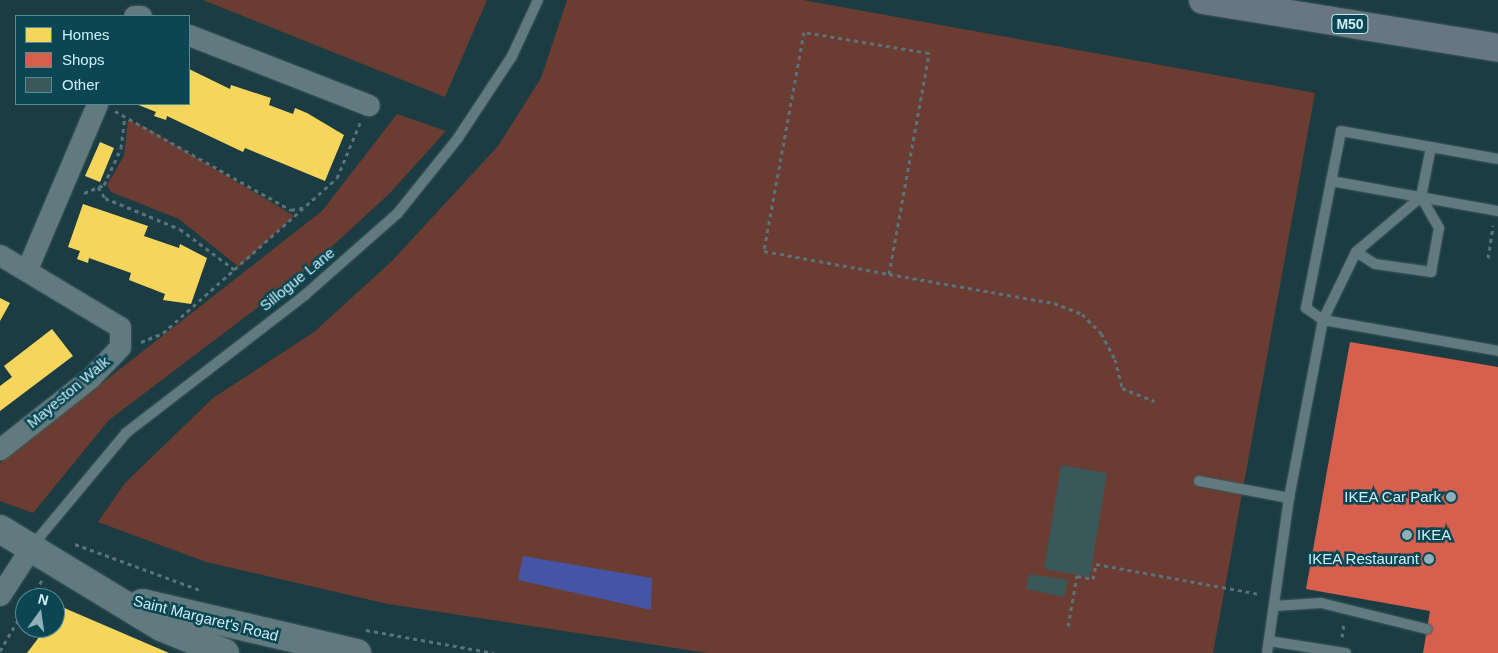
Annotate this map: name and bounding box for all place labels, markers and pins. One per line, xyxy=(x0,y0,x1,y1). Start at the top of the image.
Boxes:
place label: IKEA Car Park xyxy=(1343,488,1441,506)
marker: IKEA Car Park xyxy=(1445,491,1457,503)
place label: IKEA xyxy=(1417,526,1451,544)
marker: IKEA xyxy=(1401,529,1413,541)
place label: IKEA Restaurant xyxy=(1307,550,1419,568)
marker: IKEA Restaurant xyxy=(1423,553,1435,565)

